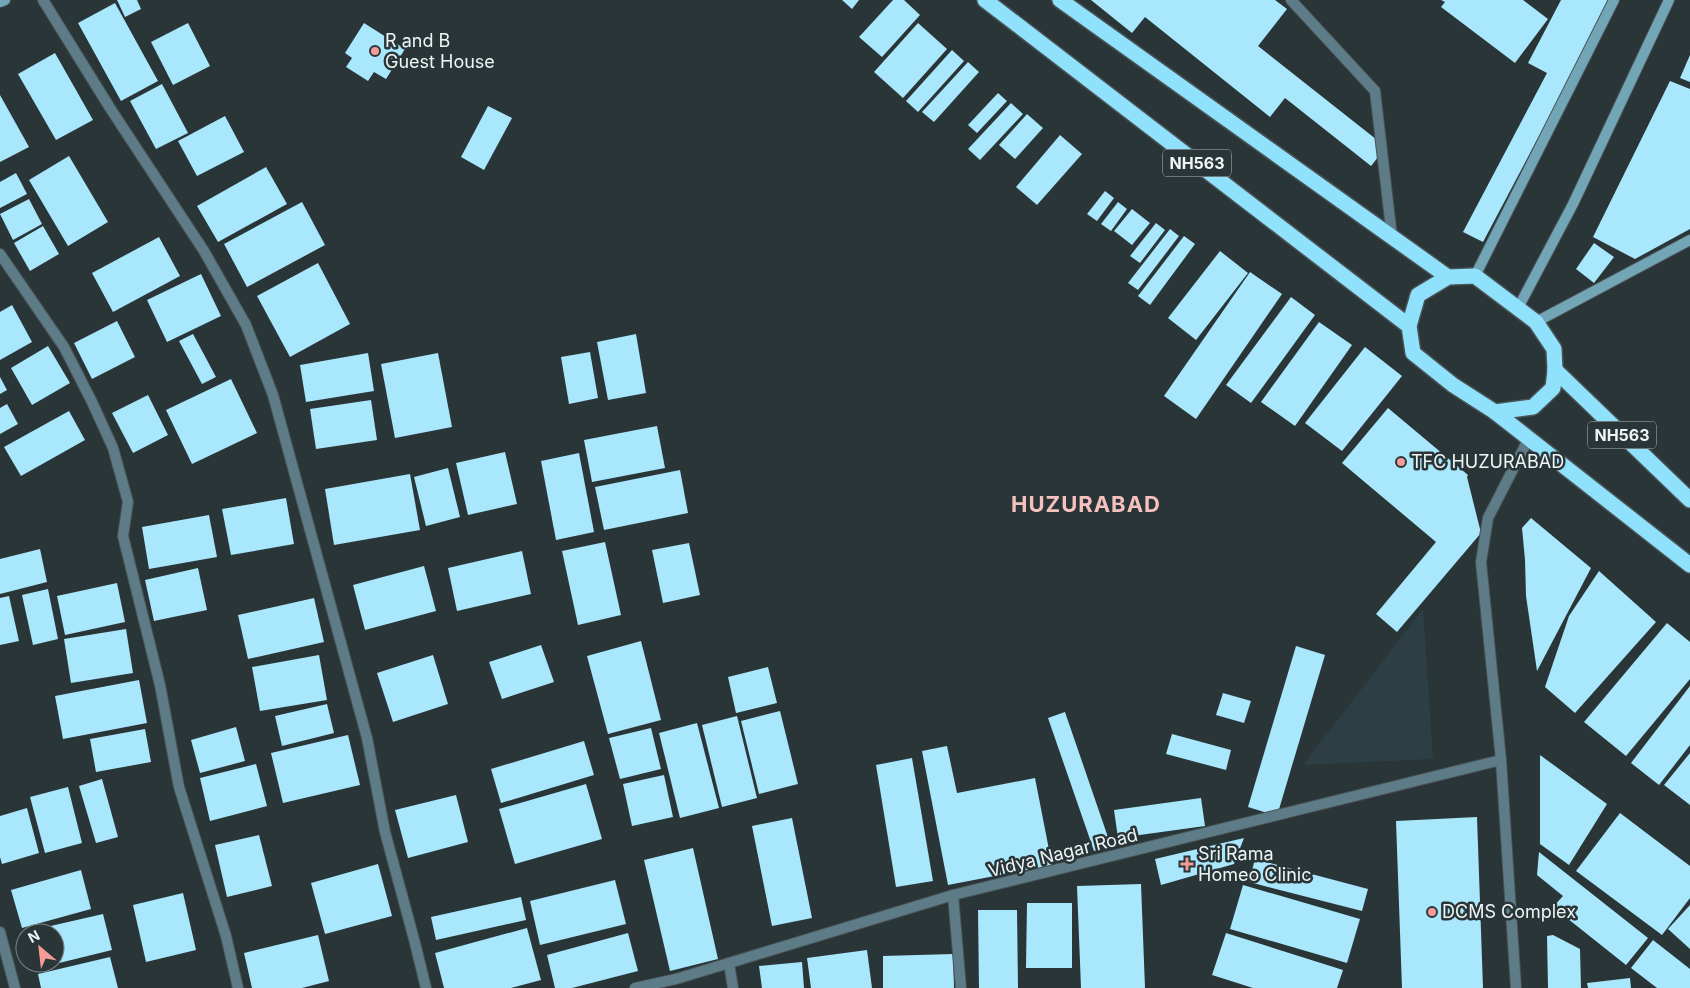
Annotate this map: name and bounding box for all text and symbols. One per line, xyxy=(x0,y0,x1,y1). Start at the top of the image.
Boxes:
place label: R and B Guest House xyxy=(385,30,495,72)
marker: R and B Guest House xyxy=(369,45,381,57)
road number: NH563 xyxy=(1163,150,1231,177)
road number: NH563 xyxy=(1588,422,1656,448)
place label: TFC HUZURABAD xyxy=(1411,451,1564,472)
marker: TFC HUZURABAD xyxy=(1395,456,1407,468)
district label: HUZURABAD xyxy=(1011,491,1161,517)
street label: Vidya Nagar Road xyxy=(986,824,1140,881)
place label: Sri Rama Homeo Clinic xyxy=(1198,843,1311,885)
marker: Sri Rama Homeo Clinic xyxy=(1180,857,1194,871)
place label: DCMS Complex xyxy=(1442,901,1576,922)
marker: DCMS Complex xyxy=(1426,906,1438,918)
north arrow xyxy=(15,923,65,973)
text: N xyxy=(25,926,42,946)

